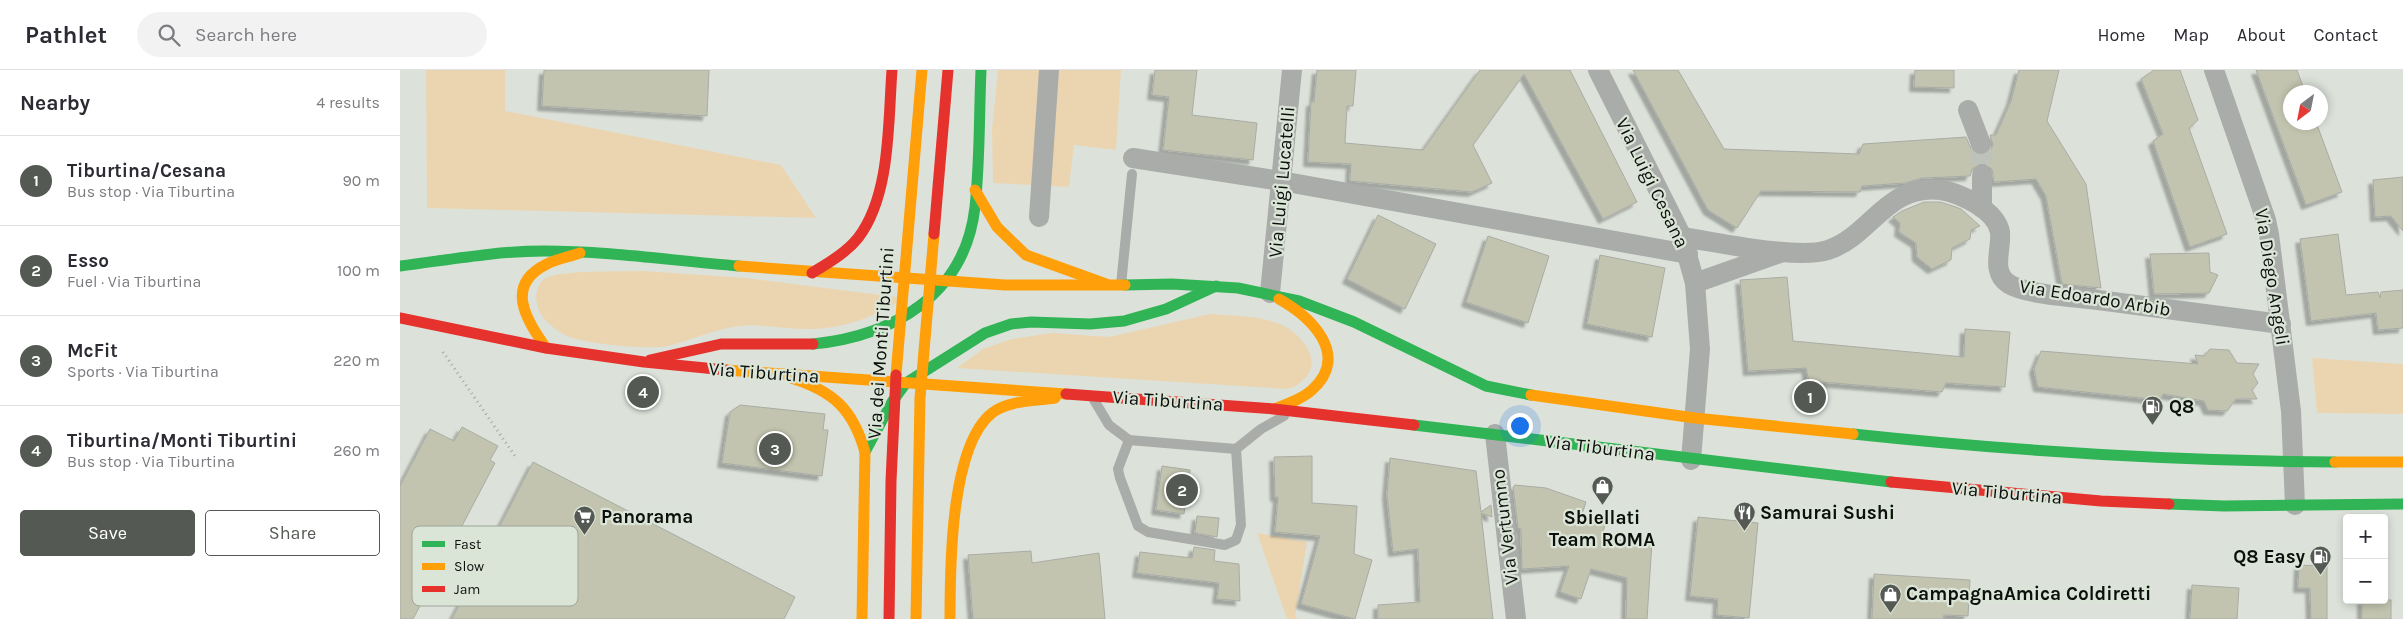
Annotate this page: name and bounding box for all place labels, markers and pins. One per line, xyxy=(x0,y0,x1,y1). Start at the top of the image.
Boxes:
pin: 4 xyxy=(627,373,659,411)
pin: 1 xyxy=(1794,378,1826,416)
fuel station icon: Q8 xyxy=(2141,395,2165,426)
place label: Q8 xyxy=(2169,396,2194,418)
pin: 3 xyxy=(759,430,791,468)
pin: 2 xyxy=(1166,471,1198,509)
shop icon: Sbiellati Team ROMA xyxy=(1590,475,1614,506)
restaurant icon: Samurai Sushi xyxy=(1732,501,1756,532)
place label: Samurai Sushi xyxy=(1760,502,1895,524)
supermarket icon: Panorama xyxy=(573,505,597,536)
place label: Panorama xyxy=(601,506,693,528)
place label: Sbiellati Team ROMA xyxy=(1549,507,1655,551)
fuel station icon: Q8 Easy xyxy=(2309,545,2333,576)
place label: Q8 Easy xyxy=(2233,546,2305,568)
shop icon: CampagnaAmica Coldiretti xyxy=(1878,582,1902,613)
place label: CampagnaAmica Coldiretti xyxy=(1906,583,2151,605)

